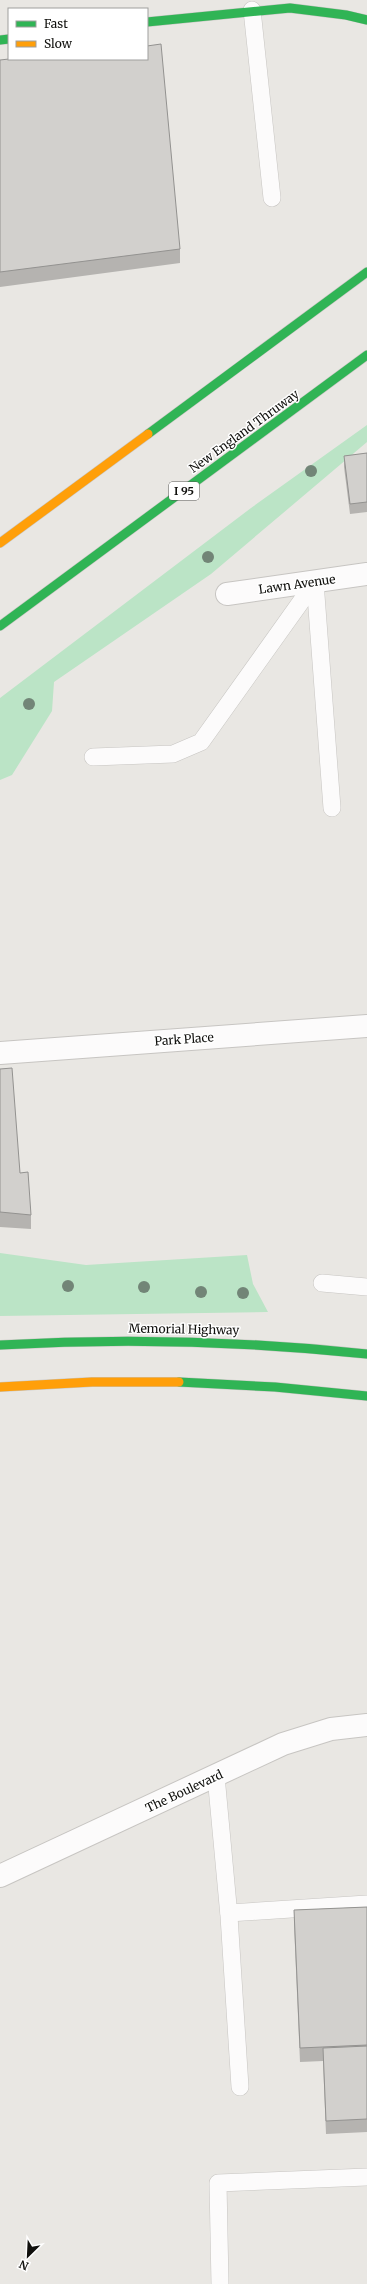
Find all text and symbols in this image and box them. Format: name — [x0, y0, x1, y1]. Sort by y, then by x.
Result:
legend — [8, 8, 148, 60]
text: Fast — [44, 16, 68, 31]
text: Slow — [44, 36, 73, 51]
street label: New England Thruway — [186, 386, 302, 476]
road number: I 95 — [169, 482, 199, 500]
street label: Lawn Avenue — [258, 571, 336, 597]
street label: Park Place — [154, 1029, 214, 1049]
street label: Memorial Highway — [129, 1321, 239, 1337]
street label: The Boulevard — [143, 1767, 225, 1815]
north arrow — [8, 2236, 48, 2276]
text: N — [17, 2257, 31, 2273]

